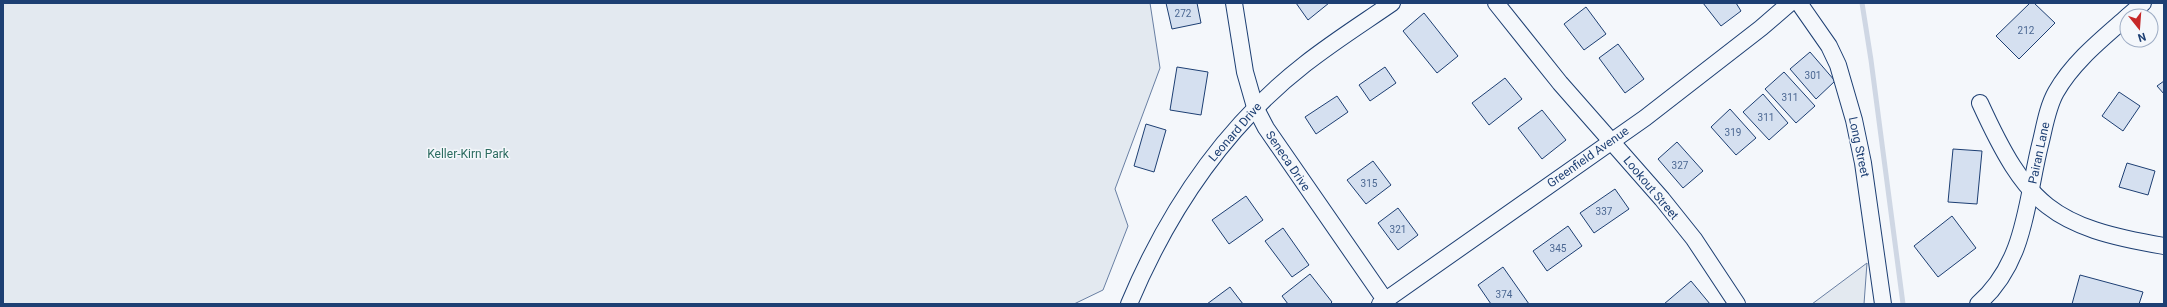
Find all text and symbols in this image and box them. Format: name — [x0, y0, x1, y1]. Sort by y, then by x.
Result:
house number: 272 — [1175, 8, 1192, 19]
north arrow — [2119, 8, 2159, 48]
house number: 212 — [2018, 25, 2035, 36]
text: N — [2136, 30, 2147, 45]
house number: 301 — [1805, 70, 1821, 81]
house number: 311 — [1782, 92, 1798, 103]
street label: Leonard Drive — [1206, 100, 1264, 164]
house number: 311 — [1758, 112, 1774, 123]
street label: Long Street — [1846, 116, 1872, 179]
street label: Pairan Lane — [2026, 121, 2052, 185]
street label: Greenfield Avenue — [1544, 124, 1632, 190]
house number: 319 — [1725, 127, 1741, 138]
street label: Seneca Drive — [1263, 128, 1313, 194]
park label: Keller-Kirn Park — [427, 147, 510, 161]
street label: Lookout Street — [1620, 154, 1682, 223]
house number: 327 — [1672, 160, 1689, 171]
house number: 315 — [1361, 178, 1378, 189]
house number: 337 — [1596, 206, 1613, 217]
house number: 321 — [1390, 224, 1406, 235]
house number: 345 — [1550, 243, 1567, 254]
house number: 374 — [1496, 289, 1513, 300]

